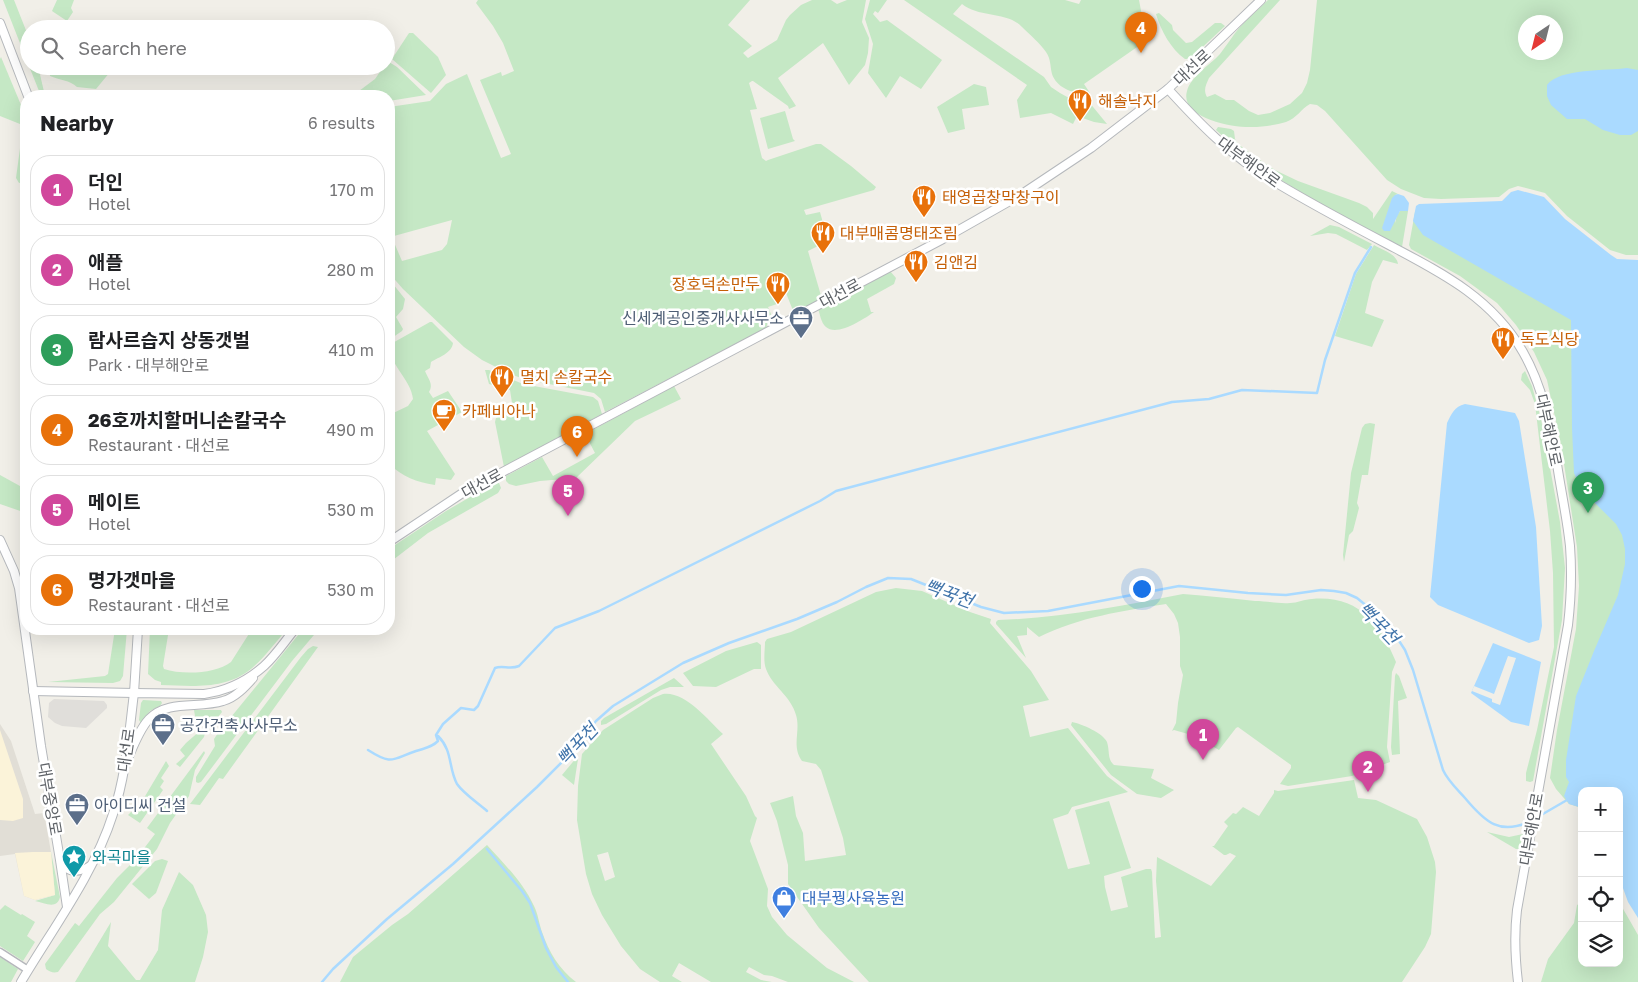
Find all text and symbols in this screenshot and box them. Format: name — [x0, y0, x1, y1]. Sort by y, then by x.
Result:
pin: 4 — [1125, 12, 1157, 53]
north arrow — [1518, 15, 1563, 60]
search box — [20, 20, 395, 75]
icon: search — [38, 34, 66, 62]
text: Search here — [78, 36, 187, 59]
street label: 대선로 — [1169, 44, 1215, 89]
restaurant icon: 해솔낙지 — [1067, 88, 1093, 122]
place label: 해솔낙지 — [1098, 91, 1157, 111]
text: Nearby — [40, 110, 114, 136]
text: 6 results — [308, 113, 375, 133]
street label: 대부해안로 — [1213, 132, 1285, 192]
text: 더인 — [88, 170, 123, 193]
text: 1 — [53, 180, 61, 200]
text: 170 m — [330, 180, 374, 200]
restaurant icon: 태영곱창막창구이 — [911, 184, 937, 218]
place label: 태영곱창막창구이 — [942, 187, 1060, 207]
text: Hotel — [88, 194, 131, 214]
restaurant icon: 대부매콤명태조림 — [810, 220, 836, 254]
place label: 대부매콤명태조림 — [840, 223, 958, 243]
restaurant icon: 김앤김 — [903, 249, 929, 283]
text: 애플 — [88, 250, 123, 273]
place label: 김앤김 — [934, 252, 978, 272]
text: 2 — [52, 260, 62, 280]
text: 280 m — [327, 260, 374, 280]
restaurant icon: 장호덕손만두 — [765, 271, 791, 305]
text: Hotel — [88, 274, 131, 294]
place label: 장호덕손만두 — [672, 274, 760, 294]
street label: 대선로 — [816, 274, 864, 312]
office icon: 신세계공인중개사사무소 — [788, 305, 814, 339]
place label: 신세계공인중개사사무소 — [622, 308, 784, 328]
restaurant icon: 독도식당 — [1490, 326, 1516, 360]
text: 람사르습지 상동갯벌 — [88, 328, 250, 351]
place label: 독도식당 — [1520, 329, 1579, 349]
text: 3 — [52, 340, 62, 360]
text: 410 m — [328, 340, 374, 360]
text: Park · 대부해안로 — [88, 355, 209, 375]
restaurant icon: 멸치 손칼국수 — [489, 364, 515, 398]
place label: 멸치 손칼국수 — [520, 367, 612, 387]
street label: 대부해안로 — [1532, 392, 1566, 468]
cafe icon: 카페비아나 — [431, 398, 457, 432]
place label: 카페비아나 — [462, 401, 536, 421]
text: 26호까치할머니손칼국수 — [88, 408, 286, 431]
pin: 6 — [561, 416, 593, 457]
text: 4 — [52, 420, 62, 440]
text: 490 m — [326, 420, 374, 440]
text: Restaurant · 대선로 — [88, 435, 230, 455]
street label: 대선로 — [458, 463, 506, 502]
pin: 3 — [1572, 472, 1604, 513]
pin: 5 — [552, 475, 584, 516]
text: 메이트 — [88, 490, 140, 513]
text: 5 — [52, 500, 62, 520]
text: 530 m — [327, 500, 374, 520]
text: Hotel — [88, 514, 131, 534]
text: 명가갯마을 — [88, 568, 175, 591]
water label: 뻑꾹천 — [922, 574, 978, 613]
your location — [1129, 576, 1155, 602]
text: 6 — [52, 580, 62, 600]
text: 530 m — [327, 580, 374, 600]
text: Restaurant · 대선로 — [88, 595, 230, 615]
water label: 뻑꾹천 — [1354, 597, 1406, 650]
office icon: 공간건축사사무소 — [150, 712, 176, 746]
place label: 공간건축사사무소 — [180, 715, 298, 735]
water label: 뻑꾹천 — [552, 717, 604, 770]
pin: 1 — [1187, 719, 1219, 760]
street label: 대선로 — [113, 726, 139, 773]
pin: 2 — [1352, 751, 1384, 792]
street label: 대부중앙로 — [34, 761, 66, 837]
map controls — [1578, 787, 1623, 967]
button: + — [1578, 787, 1623, 832]
street label: 대부해안로 — [1515, 791, 1547, 867]
office icon: 아이디씨 건설 — [64, 792, 90, 826]
place label: 아이디씨 건설 — [94, 795, 186, 815]
button: − — [1578, 832, 1623, 877]
place icon: 와곡마을 — [61, 844, 87, 878]
place label: 와곡마을 — [92, 847, 151, 867]
button: locate — [1578, 877, 1623, 922]
shop icon: 대부꿩사육농원 — [771, 885, 797, 919]
place label: 대부꿩사육농원 — [802, 888, 905, 908]
button: layers — [1578, 922, 1623, 967]

